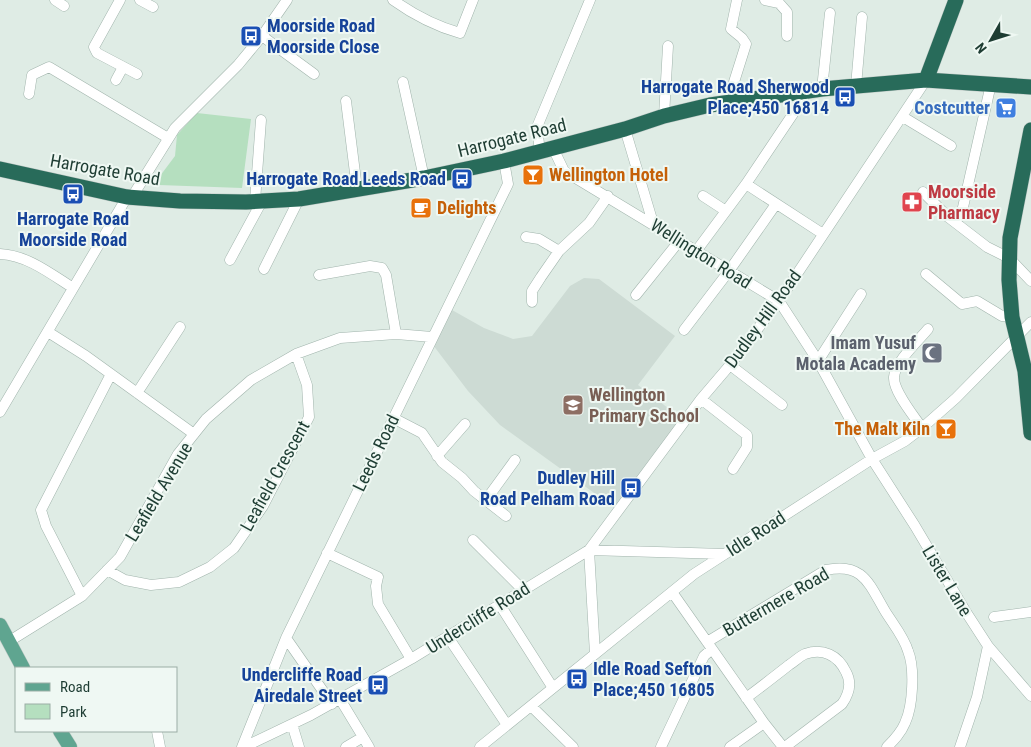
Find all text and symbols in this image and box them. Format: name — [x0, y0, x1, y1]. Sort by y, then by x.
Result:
place label: Moorside Road Moorside Close — [267, 15, 380, 57]
north arrow — [966, 15, 1016, 65]
bus stop icon: Moorside Road Moorside Close — [239, 24, 263, 48]
text: N — [972, 40, 990, 57]
place label: Harrogate Road Sherwood Place;450 16814 — [641, 76, 829, 118]
bus stop icon: Harrogate Road Sherwood Place;450 16814 — [833, 85, 857, 109]
supermarket icon: Costcutter — [994, 96, 1018, 120]
place label: Costcutter — [914, 97, 990, 118]
street label: Harrogate Road — [455, 114, 568, 161]
street label: Harrogate Road — [49, 150, 162, 189]
bar icon: Wellington Hotel — [521, 163, 545, 187]
place label: Wellington Hotel — [549, 164, 668, 185]
bus stop icon: Harrogate Road Leeds Road — [450, 167, 474, 191]
place label: Harrogate Road Leeds Road — [246, 168, 446, 189]
place label: Moorside Pharmacy — [928, 181, 1000, 223]
bus stop icon: Harrogate Road Moorside Road — [61, 182, 85, 206]
pharmacy icon: Moorside Pharmacy — [900, 190, 924, 214]
cafe icon: Delights — [409, 196, 433, 220]
place label: Delights — [437, 197, 496, 218]
place label: Harrogate Road Moorside Road — [17, 208, 129, 250]
street label: Wellington Road — [647, 214, 756, 293]
street label: Dudley Hill Road — [720, 266, 805, 372]
place label: Imam Yusuf Motala Academy — [796, 332, 916, 374]
mosque icon: Imam Yusuf Motala Academy — [920, 341, 944, 365]
place label: Wellington Primary School — [589, 384, 699, 426]
school or university icon: Wellington Primary School — [561, 393, 585, 417]
street label: Leeds Road — [348, 411, 403, 495]
street label: Leafield Crescent — [236, 417, 314, 535]
bar icon: The Malt Kiln — [934, 417, 958, 441]
place label: The Malt Kiln — [834, 418, 930, 439]
street label: Leafield Avenue — [121, 438, 196, 545]
place label: Dudley Hill Road Pelham Road — [480, 467, 615, 509]
bus stop icon: Dudley Hill Road Pelham Road — [619, 476, 643, 500]
street label: Idle Road — [722, 507, 789, 560]
street label: Lister Lane — [918, 542, 977, 620]
street label: Buttermere Road — [719, 563, 833, 640]
street label: Undercliffe Road — [422, 577, 533, 658]
place label: Idle Road Sefton Place;450 16805 — [593, 658, 715, 700]
place label: Undercliffe Road Airedale Street — [242, 664, 362, 706]
legend — [15, 667, 178, 732]
bus stop icon: Idle Road Sefton Place;450 16805 — [565, 667, 589, 691]
bus stop icon: Undercliffe Road Airedale Street — [366, 673, 390, 697]
text: Road — [60, 678, 90, 696]
text: Park — [60, 703, 87, 721]

